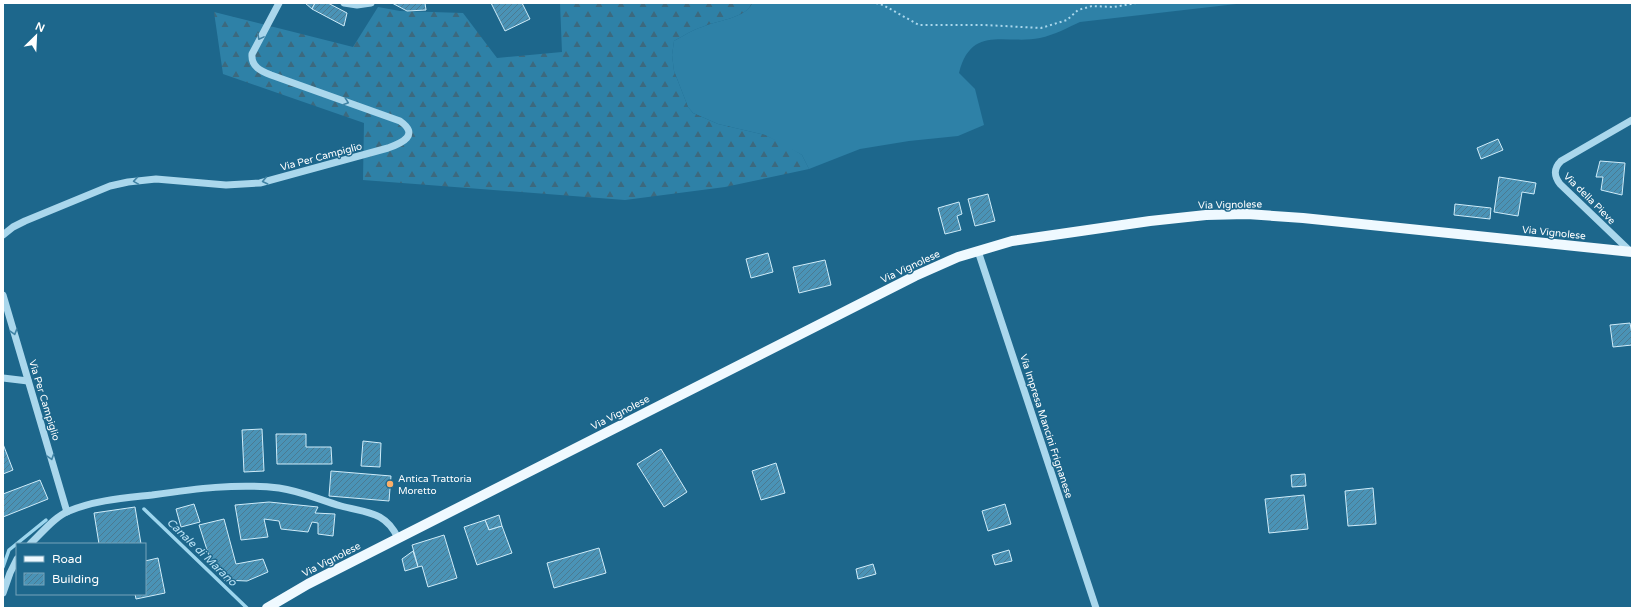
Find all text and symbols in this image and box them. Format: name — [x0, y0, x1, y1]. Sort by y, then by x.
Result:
north arrow — [16, 16, 56, 56]
text: N — [33, 20, 47, 35]
one-way arrow — [258, 33, 265, 41]
one-way arrow — [343, 97, 350, 105]
street label: Via Per Campiglio — [279, 140, 363, 174]
street label: Via della Pieve — [1561, 170, 1618, 227]
one-way arrow — [133, 176, 139, 185]
one-way arrow — [262, 177, 268, 185]
street label: Via Vignolese — [1198, 198, 1262, 212]
street label: Via Vignolese — [1521, 224, 1587, 242]
street label: Via Vignolese — [879, 248, 942, 286]
one-way arrow — [9, 328, 18, 335]
street label: Via Impresa Mancini Frignanese — [1017, 353, 1075, 500]
street label: Via Per Campiglio — [26, 358, 62, 442]
street label: Via Vignolese — [589, 393, 652, 433]
one-way arrow — [46, 453, 55, 460]
place label: Antica Trattoria Moretto — [398, 473, 472, 497]
marker: Antica Trattoria Moretto — [385, 479, 395, 489]
water label: Canale di Marano — [164, 516, 240, 590]
street label: Via Vignolese — [300, 540, 363, 580]
legend — [16, 543, 146, 595]
text: Road — [52, 552, 82, 566]
text: Building — [52, 572, 99, 586]

